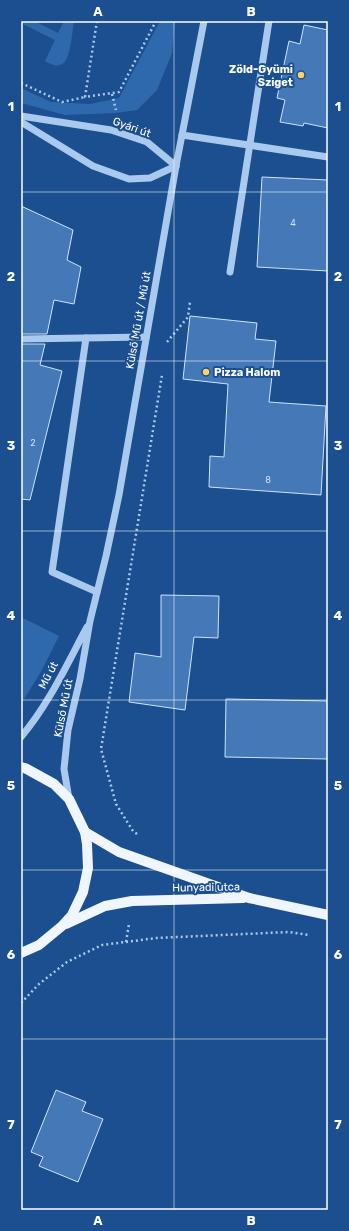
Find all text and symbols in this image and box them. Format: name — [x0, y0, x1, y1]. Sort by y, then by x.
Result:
text: A — [93, 4, 103, 19]
text: B — [246, 4, 256, 19]
place label: Zöld-Gyümi Sziget — [229, 63, 293, 89]
marker: Zöld-Gyümi Sziget — [296, 70, 306, 80]
text: 1 — [8, 99, 14, 114]
text: 1 — [335, 99, 341, 114]
street label: Gyári út — [111, 115, 153, 141]
house number: 4 — [290, 218, 296, 228]
text: 2 — [7, 269, 15, 284]
text: 2 — [334, 269, 342, 284]
street label: Külső Mű út / Mű út — [124, 270, 154, 370]
place label: Pizza Halom — [214, 366, 280, 379]
marker: Pizza Halom — [201, 367, 211, 377]
text: 3 — [7, 438, 16, 453]
house number: 2 — [30, 438, 36, 448]
text: 3 — [334, 438, 343, 453]
house number: 8 — [265, 475, 271, 485]
text: 4 — [7, 608, 16, 623]
text: 4 — [334, 608, 343, 623]
street label: Mű út — [36, 659, 61, 691]
street label: Külső Mű út — [51, 677, 76, 738]
text: 5 — [7, 778, 15, 793]
text: 5 — [334, 778, 342, 793]
street label: Hunyadi utca — [172, 880, 240, 895]
text: 6 — [7, 947, 16, 962]
text: 6 — [334, 947, 343, 962]
text: 7 — [7, 1117, 15, 1132]
text: 7 — [334, 1117, 342, 1132]
text: A — [93, 1213, 103, 1228]
text: B — [246, 1213, 256, 1228]

